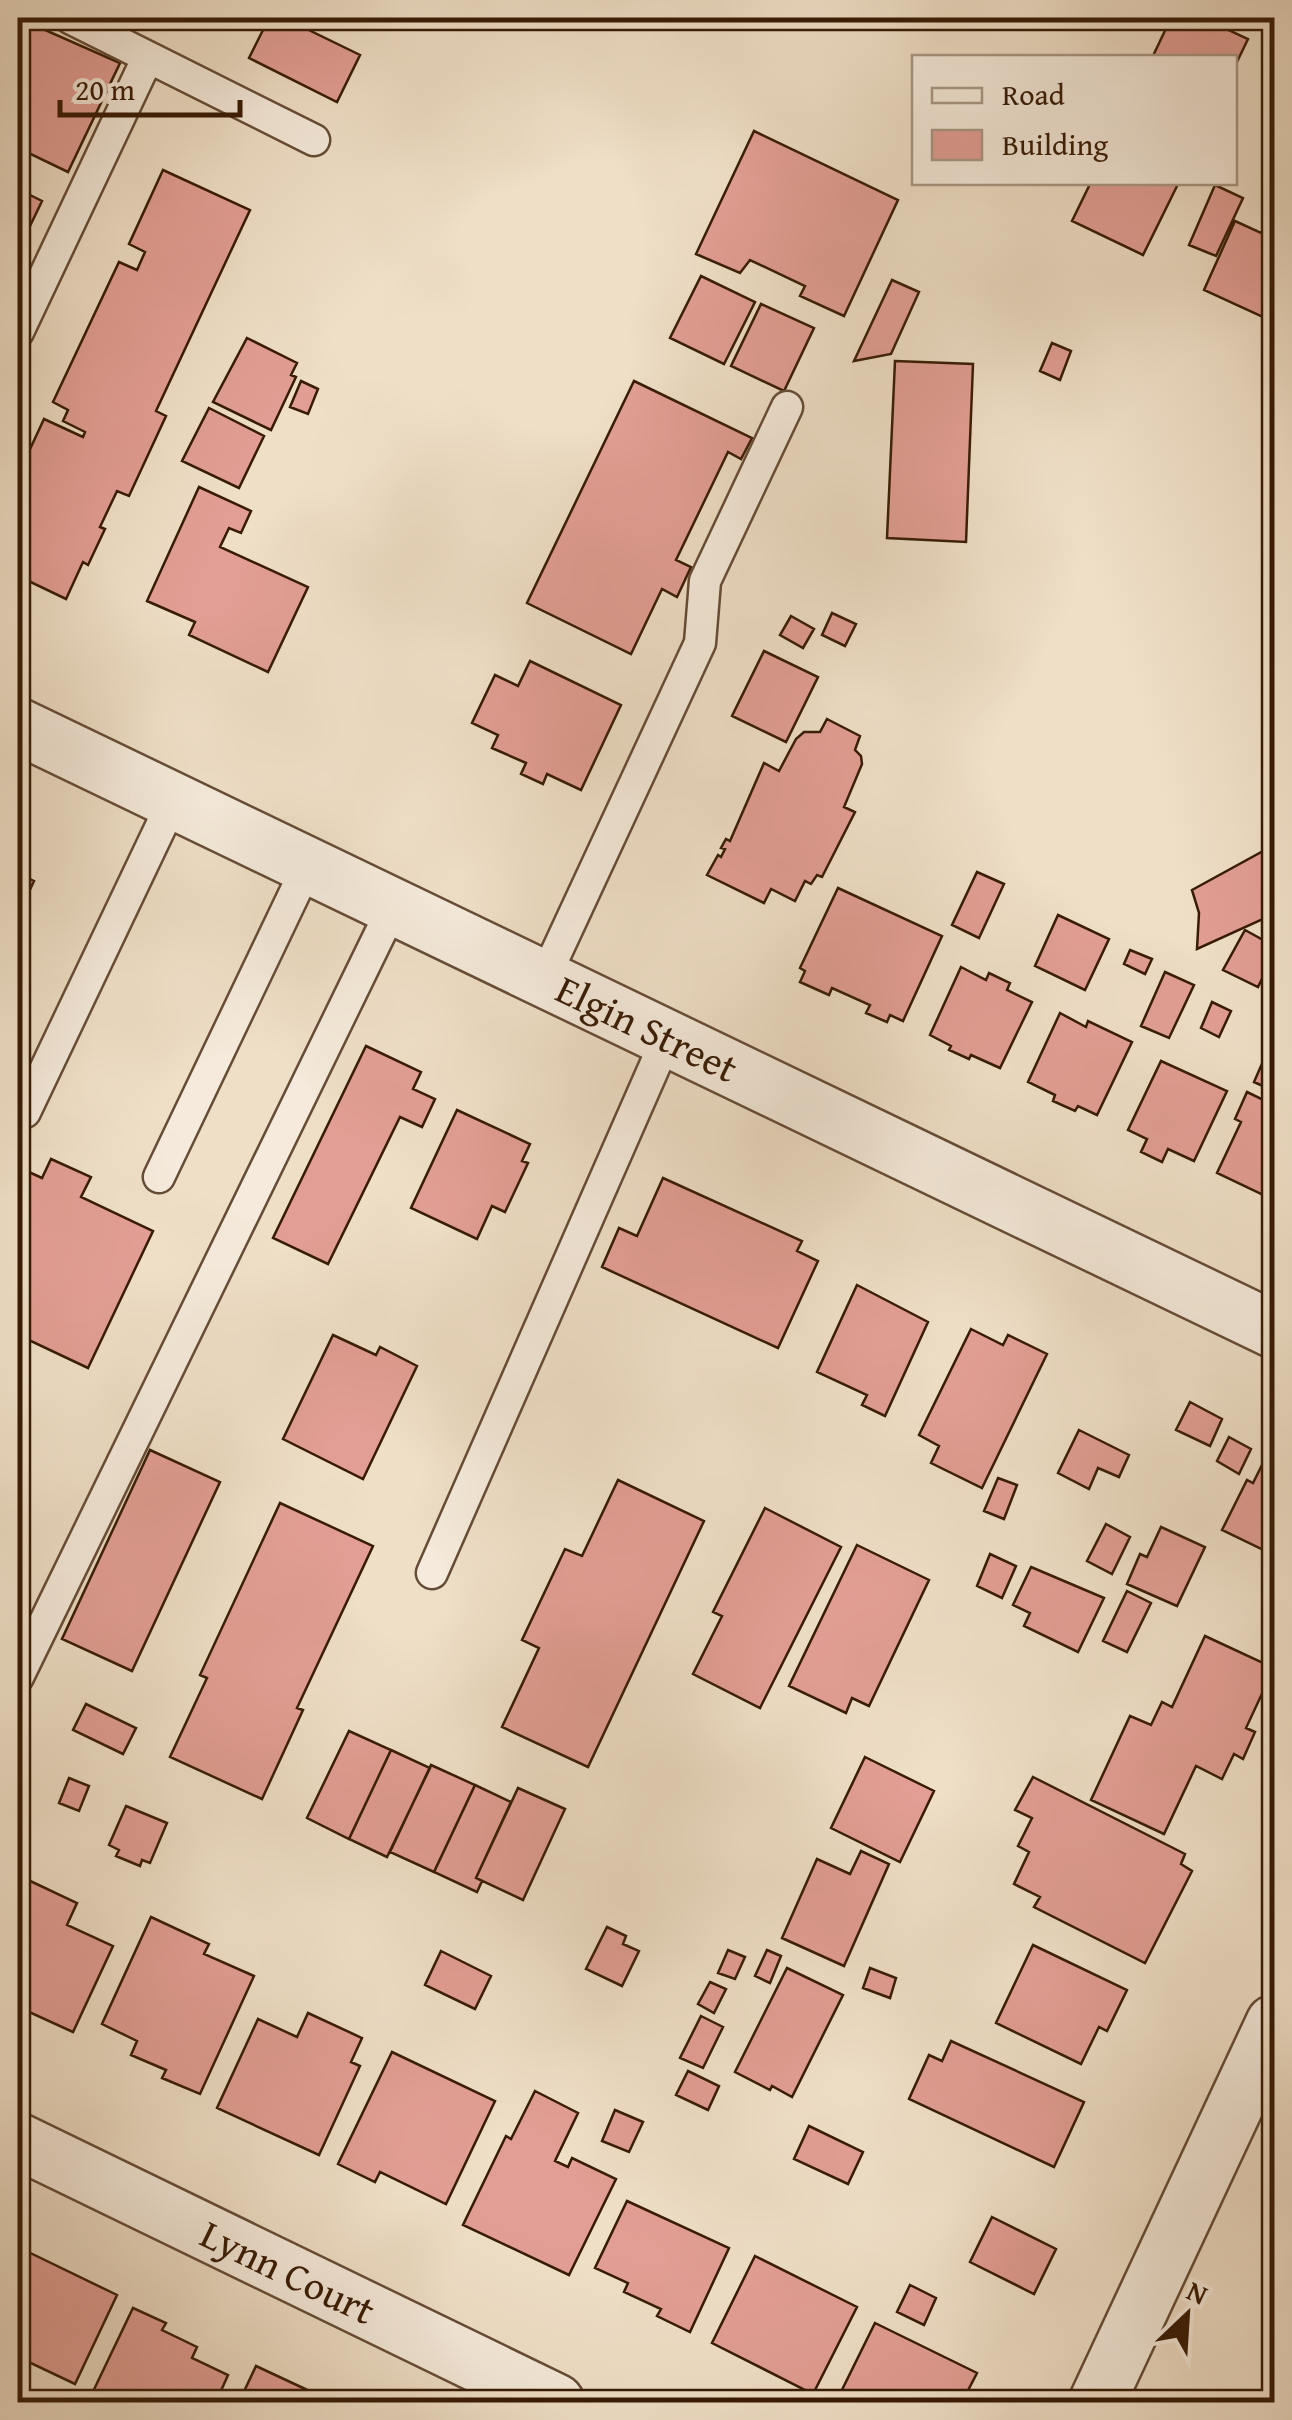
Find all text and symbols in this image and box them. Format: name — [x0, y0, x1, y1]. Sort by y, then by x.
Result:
scale bar — [60, 55, 240, 117]
legend — [912, 55, 1237, 185]
text: 20 m — [75, 67, 135, 111]
text: Road — [1002, 72, 1065, 116]
text: Building — [1002, 122, 1108, 166]
street label: Elgin Street — [547, 959, 748, 1097]
street label: Lynn Court — [191, 2204, 385, 2339]
north arrow — [1137, 2265, 1237, 2365]
text: N — [1181, 2269, 1215, 2315]

